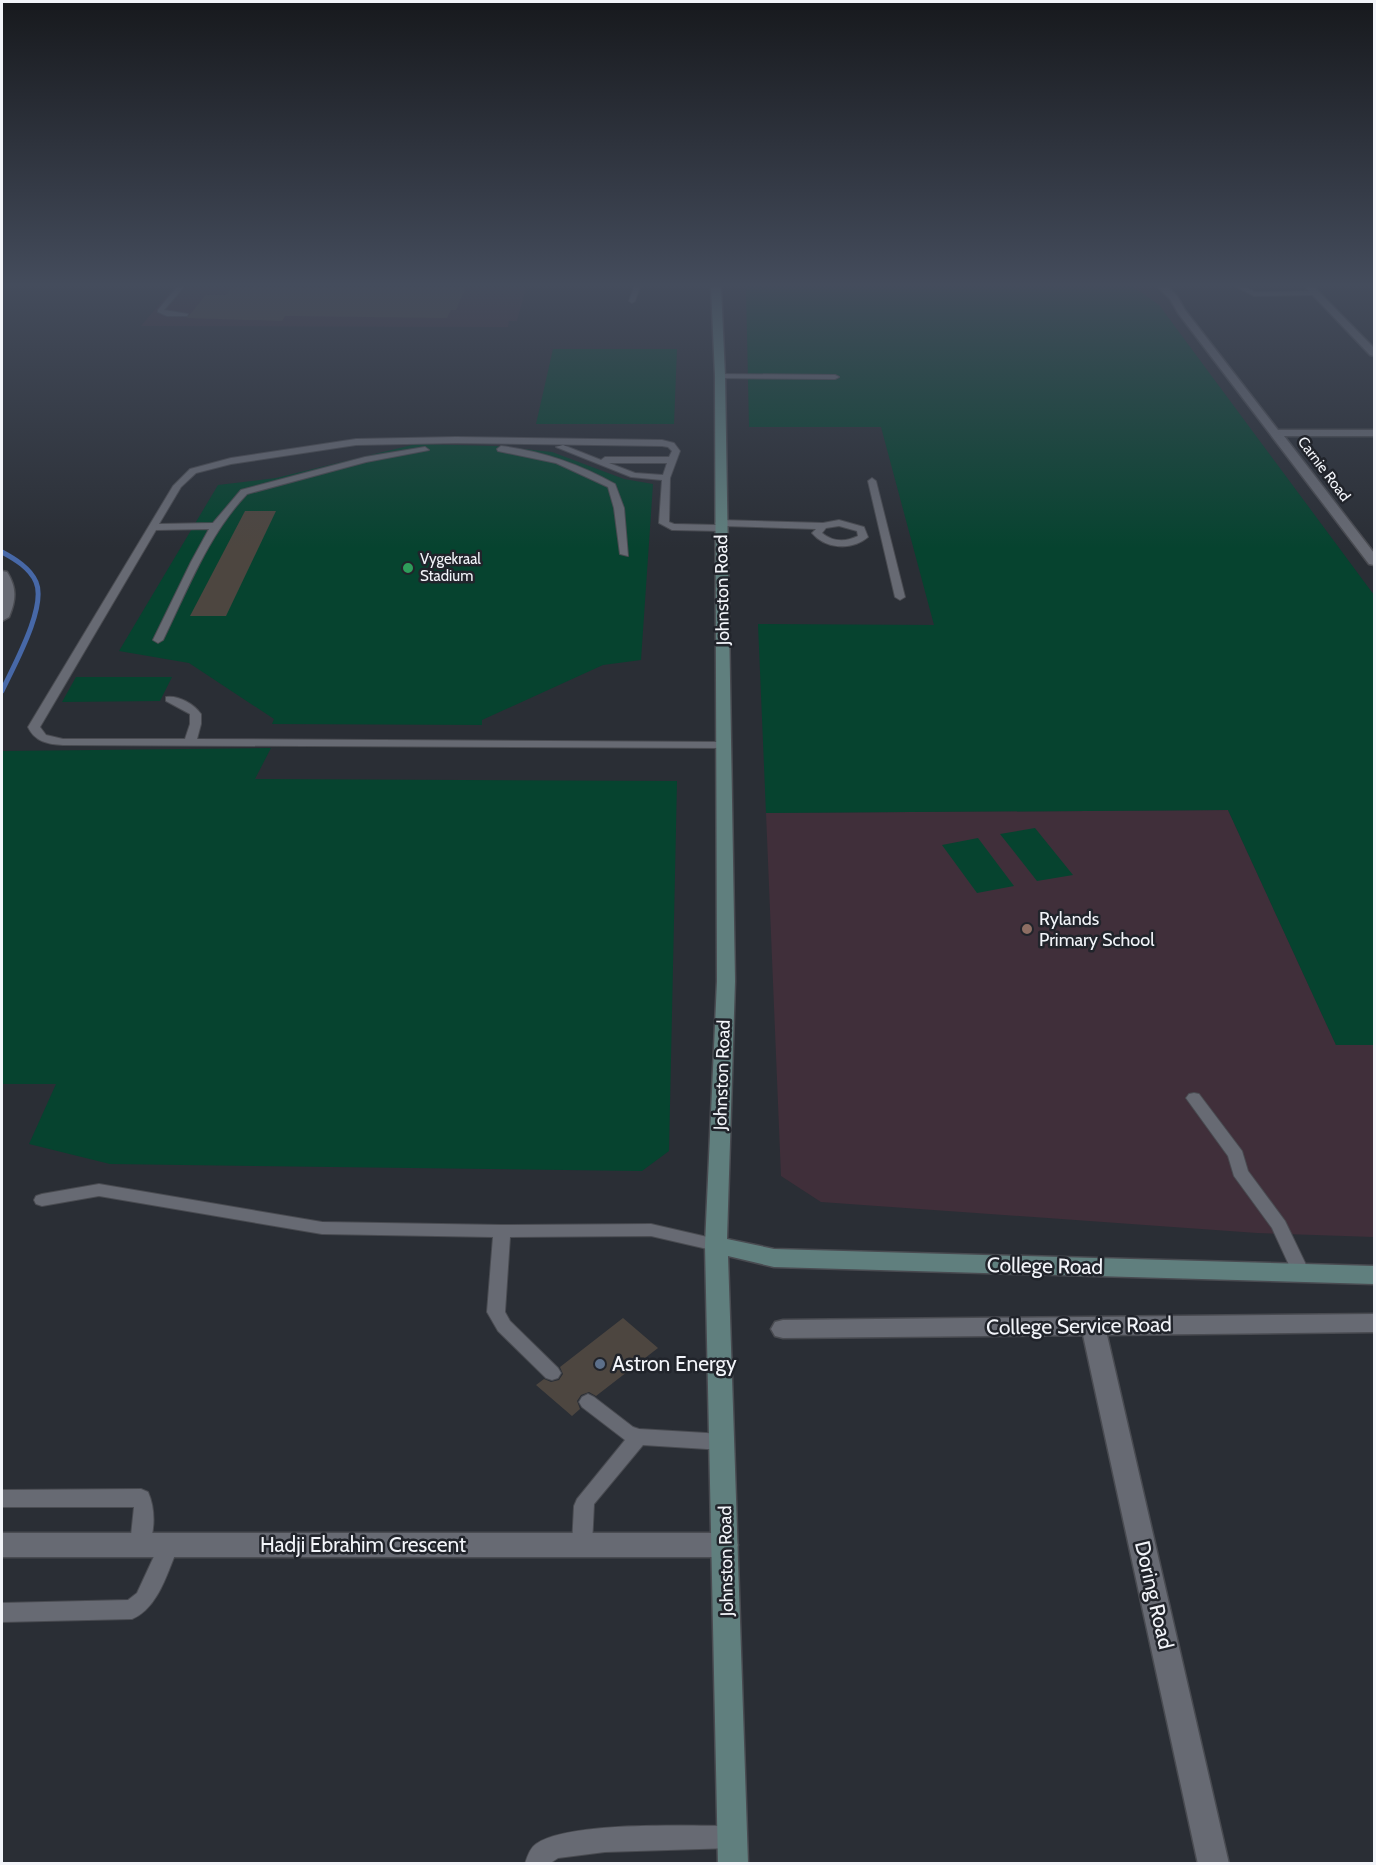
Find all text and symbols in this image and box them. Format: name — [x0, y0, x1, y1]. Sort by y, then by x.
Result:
street label: Carnie Road — [1294, 433, 1354, 505]
street label: Johnston Road — [710, 535, 734, 646]
place label: Vygekraal Stadium — [420, 550, 481, 585]
marker: Vygekraal Stadium — [401, 561, 415, 575]
place label: Rylands Primary School — [1039, 908, 1155, 951]
marker: Rylands Primary School — [1020, 922, 1034, 936]
street label: Johnston Road — [709, 1019, 735, 1132]
street label: College Road — [987, 1252, 1103, 1279]
street label: College Service Road — [986, 1311, 1172, 1340]
place label: Astron Energy — [612, 1351, 737, 1376]
marker: Astron Energy — [593, 1357, 607, 1371]
street label: Johnston Road — [714, 1506, 738, 1617]
street label: Hadji Ebrahim Crescent — [260, 1532, 466, 1558]
street label: Doring Road — [1130, 1538, 1179, 1651]

